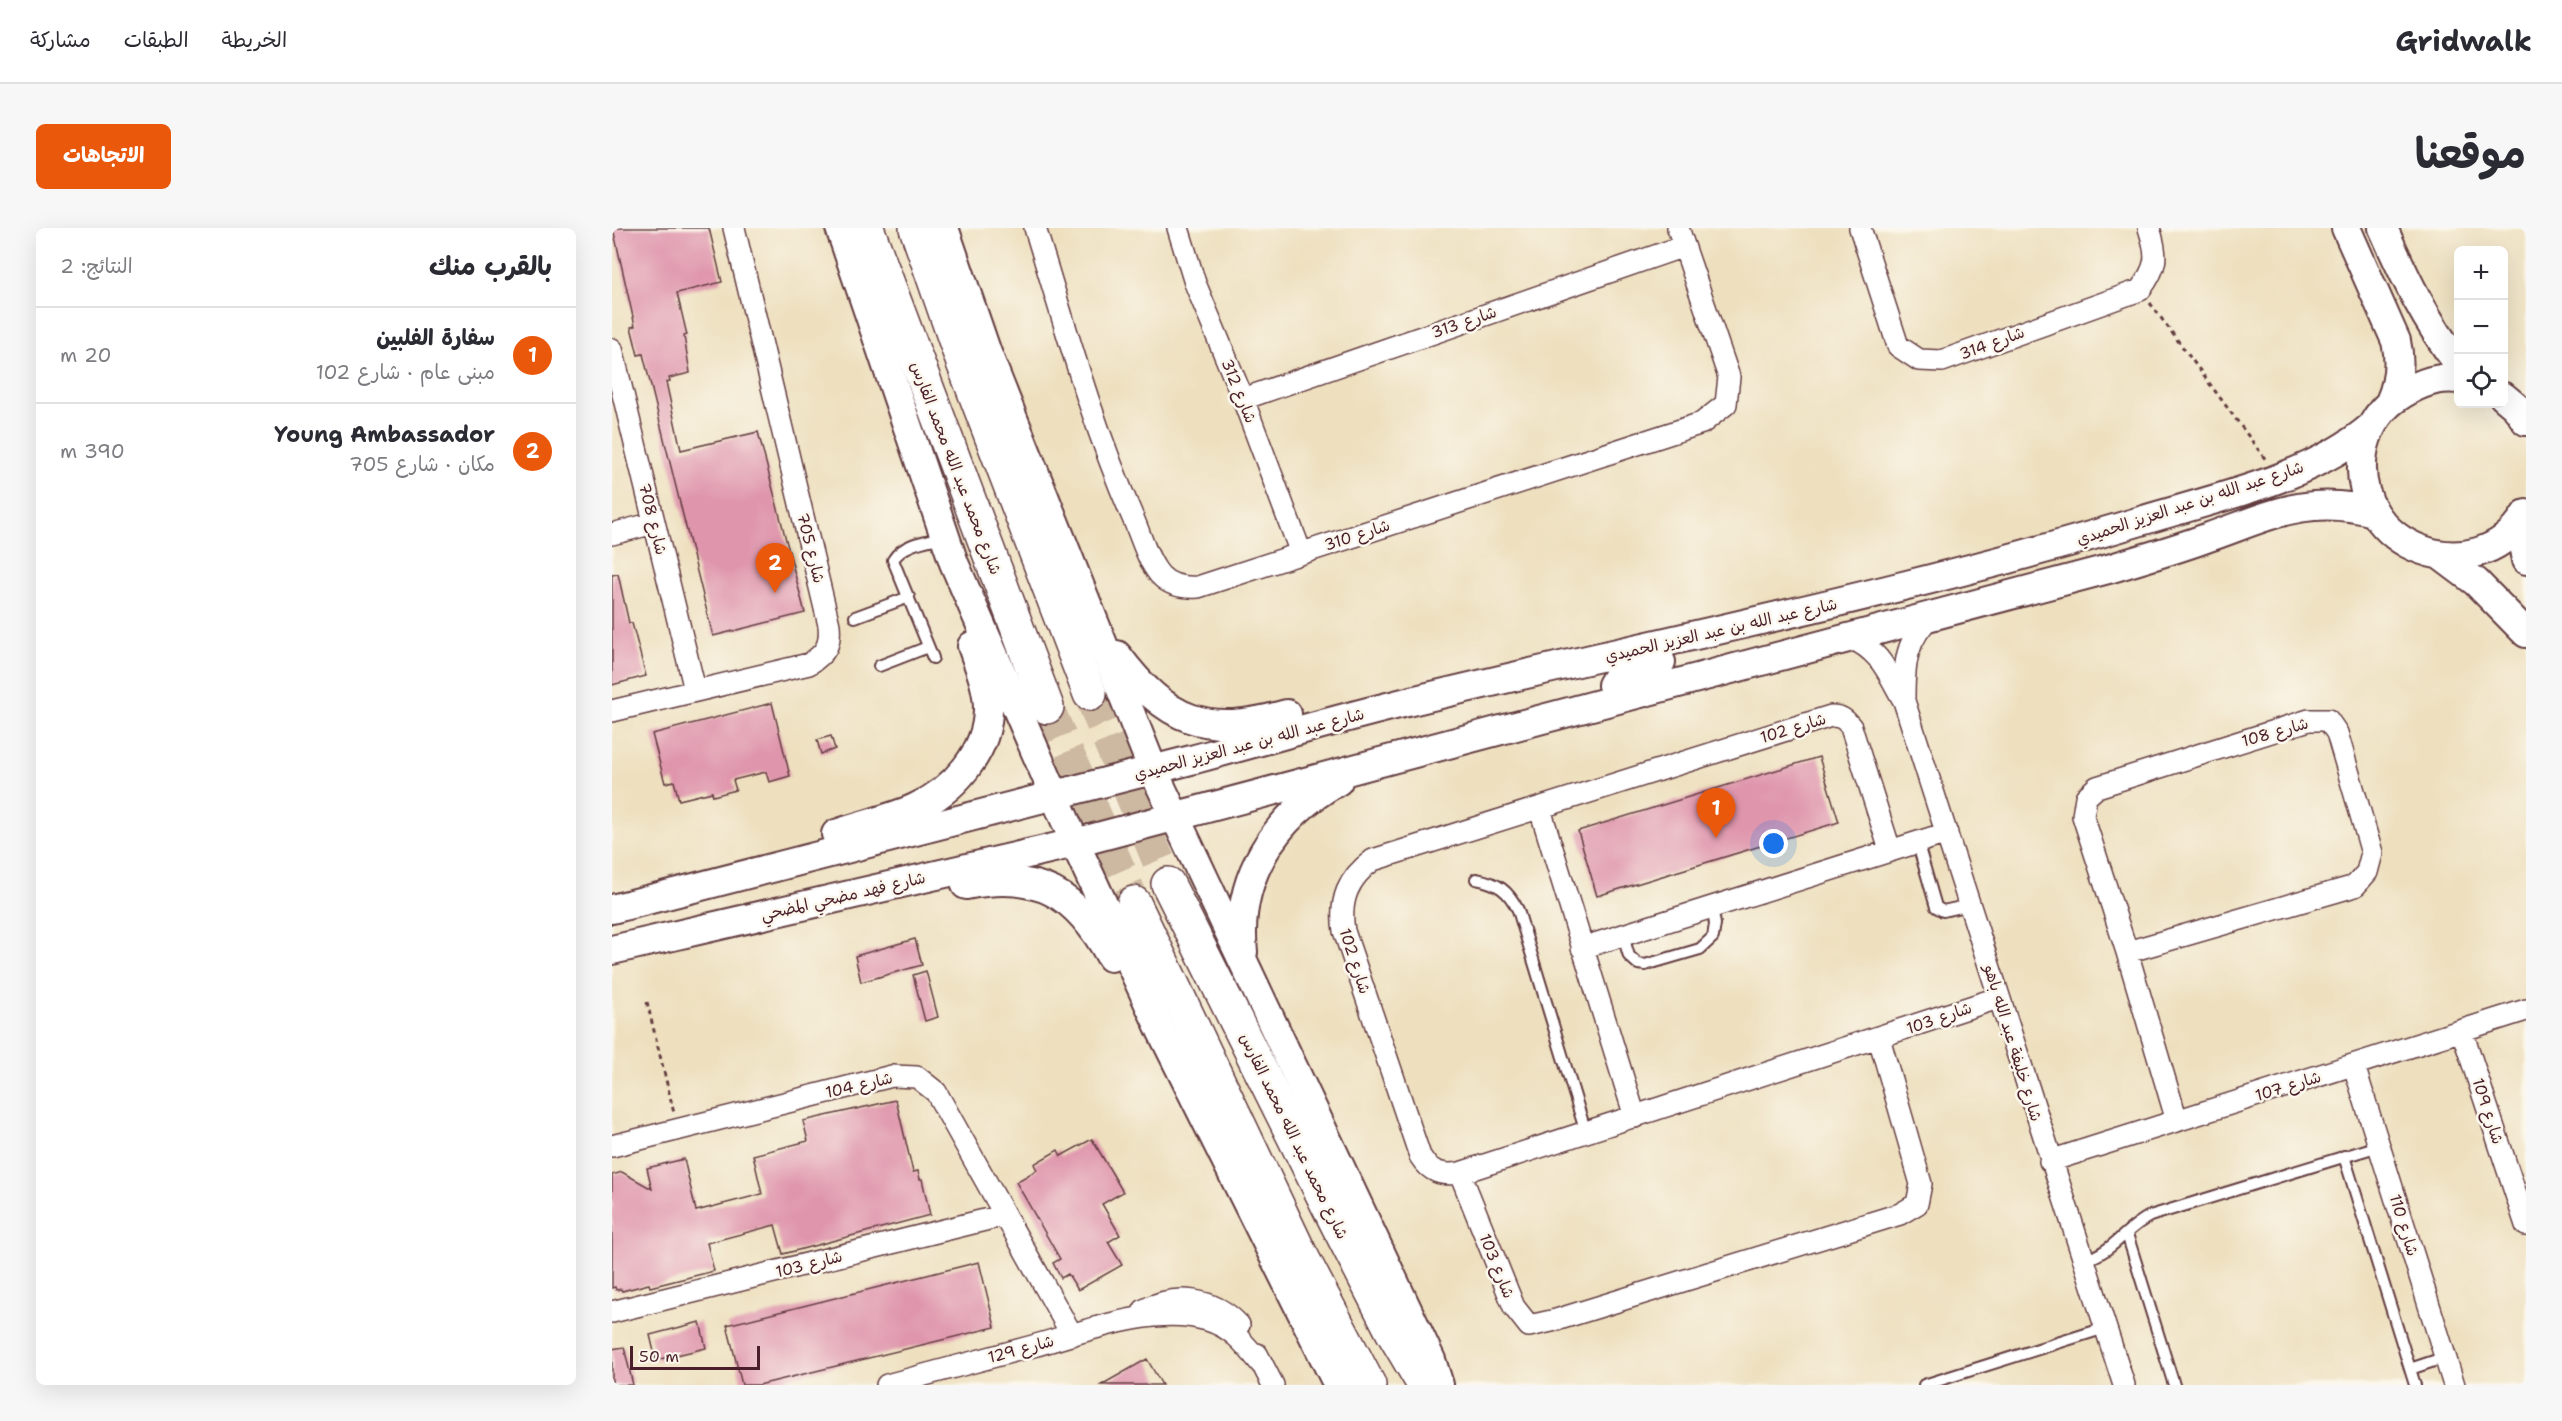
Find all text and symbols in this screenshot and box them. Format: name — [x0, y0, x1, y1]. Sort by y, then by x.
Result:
text: Gridwalk — [2395, 22, 2532, 60]
text: مشاركة — [30, 26, 91, 54]
text: الطبقات — [124, 26, 189, 54]
text: الخريطة — [222, 26, 287, 54]
button: الاتجاهات — [36, 124, 171, 189]
text: موقعنا — [2415, 125, 2526, 181]
map controls — [2454, 246, 2508, 408]
button: + — [2454, 246, 2508, 300]
text: بالقرب منك — [429, 248, 552, 283]
text: النتائج: 2 — [60, 253, 133, 279]
button: − — [2454, 300, 2508, 354]
street label: شارع 313 — [1429, 301, 1500, 344]
street label: شارع 314 — [1957, 322, 2028, 365]
text: سفارة الفلبين — [376, 323, 495, 352]
text: 20 m — [60, 342, 111, 368]
text: 1 — [528, 342, 537, 368]
button: locate — [2454, 354, 2508, 408]
street label: شارع 312 — [1216, 356, 1261, 427]
street label: شارع محمد عبد الله محمد الفارس — [905, 358, 1006, 578]
text: مبنى عام · شارع 102 — [316, 359, 495, 385]
text: Young Ambassador — [274, 420, 495, 449]
text: 390 m — [60, 438, 125, 464]
text: 2 — [526, 438, 540, 464]
text: مكان · شارع 705 — [349, 451, 495, 477]
street label: شارع عبد الله بن عبد العزيز الحميدي — [2074, 456, 2307, 551]
street label: شارع 708 — [633, 481, 672, 557]
street label: شارع 705 — [791, 511, 830, 586]
street label: شارع 310 — [1321, 515, 1393, 556]
pin: 2 — [756, 544, 794, 593]
street label: شارع عبد الله بن عبد العزيز الحميدي — [1603, 593, 1839, 668]
street label: شارع عبد الله بن عبد العزيز الحميدي — [1132, 703, 1367, 786]
street label: شارع 102 — [1758, 708, 1829, 749]
street label: شارع 108 — [2239, 712, 2311, 753]
pin: 1 — [1696, 788, 1736, 838]
your location — [1759, 829, 1788, 858]
street label: شارع فهد مضحي المضحي — [759, 867, 928, 929]
street label: شارع 102 — [1334, 926, 1375, 997]
street label: شارع خليفة عبد الله باهو — [1978, 960, 2047, 1124]
street label: شارع 103 — [1903, 997, 1975, 1040]
street label: شارع محمد عبد الله محمد الفارس — [1234, 1030, 1353, 1243]
street label: شارع 107 — [2252, 1066, 2324, 1107]
street label: شارع 104 — [823, 1067, 895, 1104]
street label: شارع 109 — [2467, 1075, 2509, 1147]
street label: شارع 110 — [2384, 1191, 2423, 1259]
street label: شارع 103 — [1474, 1231, 1519, 1302]
street label: شارع 103 — [773, 1246, 845, 1283]
street label: شارع 129 — [986, 1330, 1057, 1369]
scale bar — [630, 1343, 760, 1370]
text: 50 m — [639, 1346, 679, 1367]

